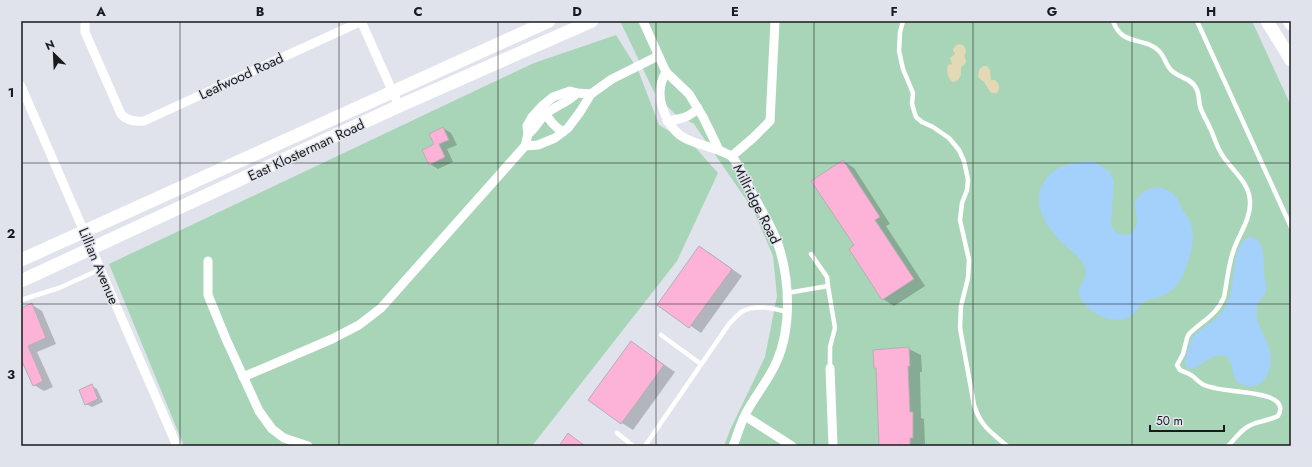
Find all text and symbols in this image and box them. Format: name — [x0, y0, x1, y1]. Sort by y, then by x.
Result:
text: A — [95, 2, 106, 21]
text: B — [256, 2, 265, 21]
text: C — [413, 2, 423, 21]
text: D — [572, 2, 582, 21]
text: E — [731, 2, 739, 21]
text: F — [890, 2, 898, 21]
text: G — [1047, 2, 1058, 21]
text: H — [1206, 2, 1216, 21]
north arrow — [34, 34, 74, 74]
text: N — [43, 36, 57, 54]
street label: Leafwood Road — [195, 48, 287, 104]
text: 1 — [8, 83, 14, 102]
street label: East Klosterman Road — [244, 114, 368, 186]
street label: Millridge Road — [728, 161, 786, 247]
text: 2 — [7, 224, 15, 243]
street label: Lillian Avenue — [74, 224, 124, 308]
text: 3 — [7, 365, 15, 384]
scale bar — [1150, 407, 1224, 433]
text: 50 m — [1156, 412, 1183, 430]

